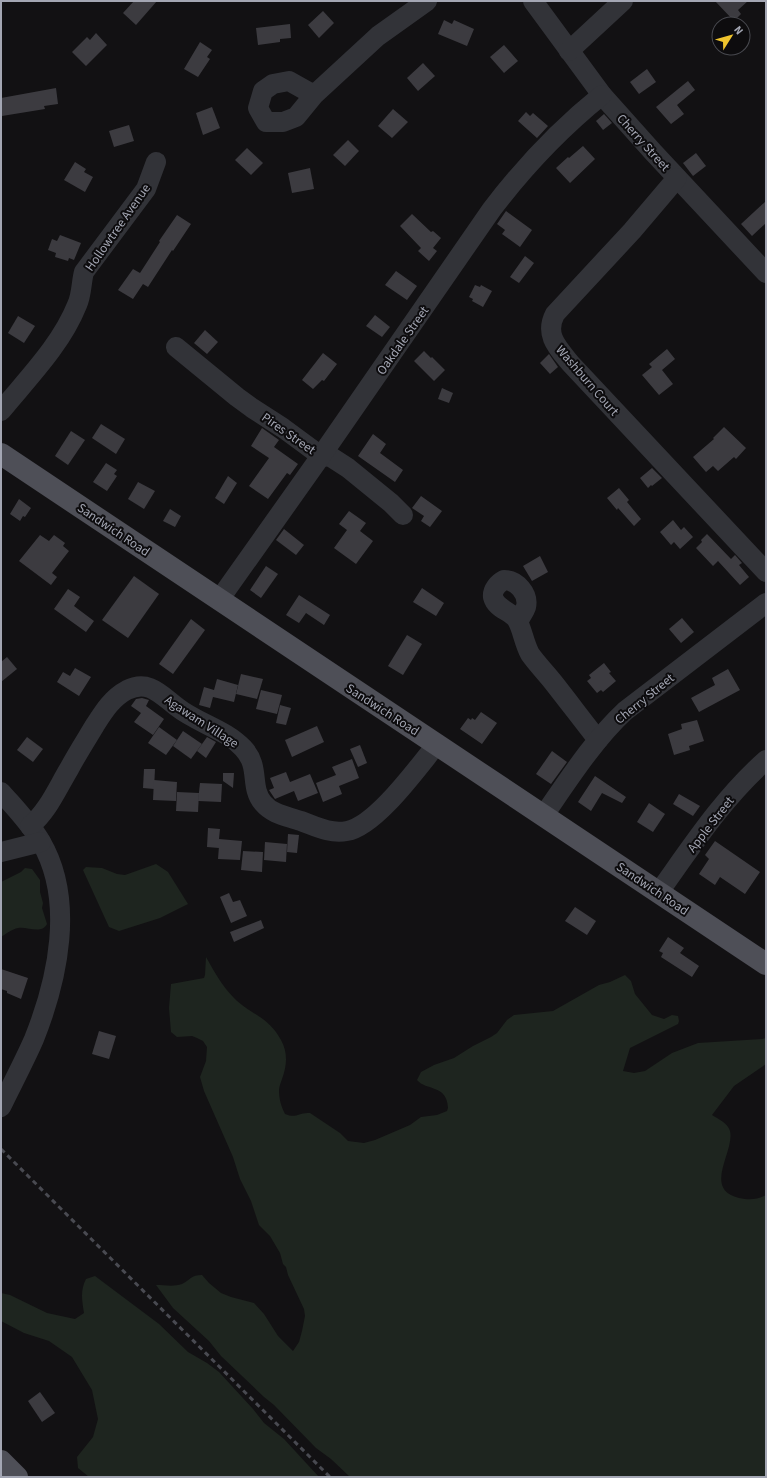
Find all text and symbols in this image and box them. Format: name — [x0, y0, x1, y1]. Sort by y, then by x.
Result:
north arrow — [711, 16, 751, 56]
text: N — [730, 23, 747, 38]
street label: Cherry Street — [613, 110, 674, 176]
street label: Hollowtree Avenue — [81, 180, 155, 275]
street label: Oakdale Street — [372, 302, 434, 379]
street label: Washburn Court — [552, 342, 623, 420]
street label: Pires Street — [258, 409, 319, 459]
street label: Sandwich Road — [74, 499, 153, 561]
street label: Cherry Street — [611, 669, 679, 728]
street label: Sandwich Road — [342, 679, 423, 740]
street label: Agawam Village — [161, 691, 242, 753]
street label: Apple Street — [683, 792, 739, 856]
street label: Sandwich Road — [613, 858, 692, 920]

